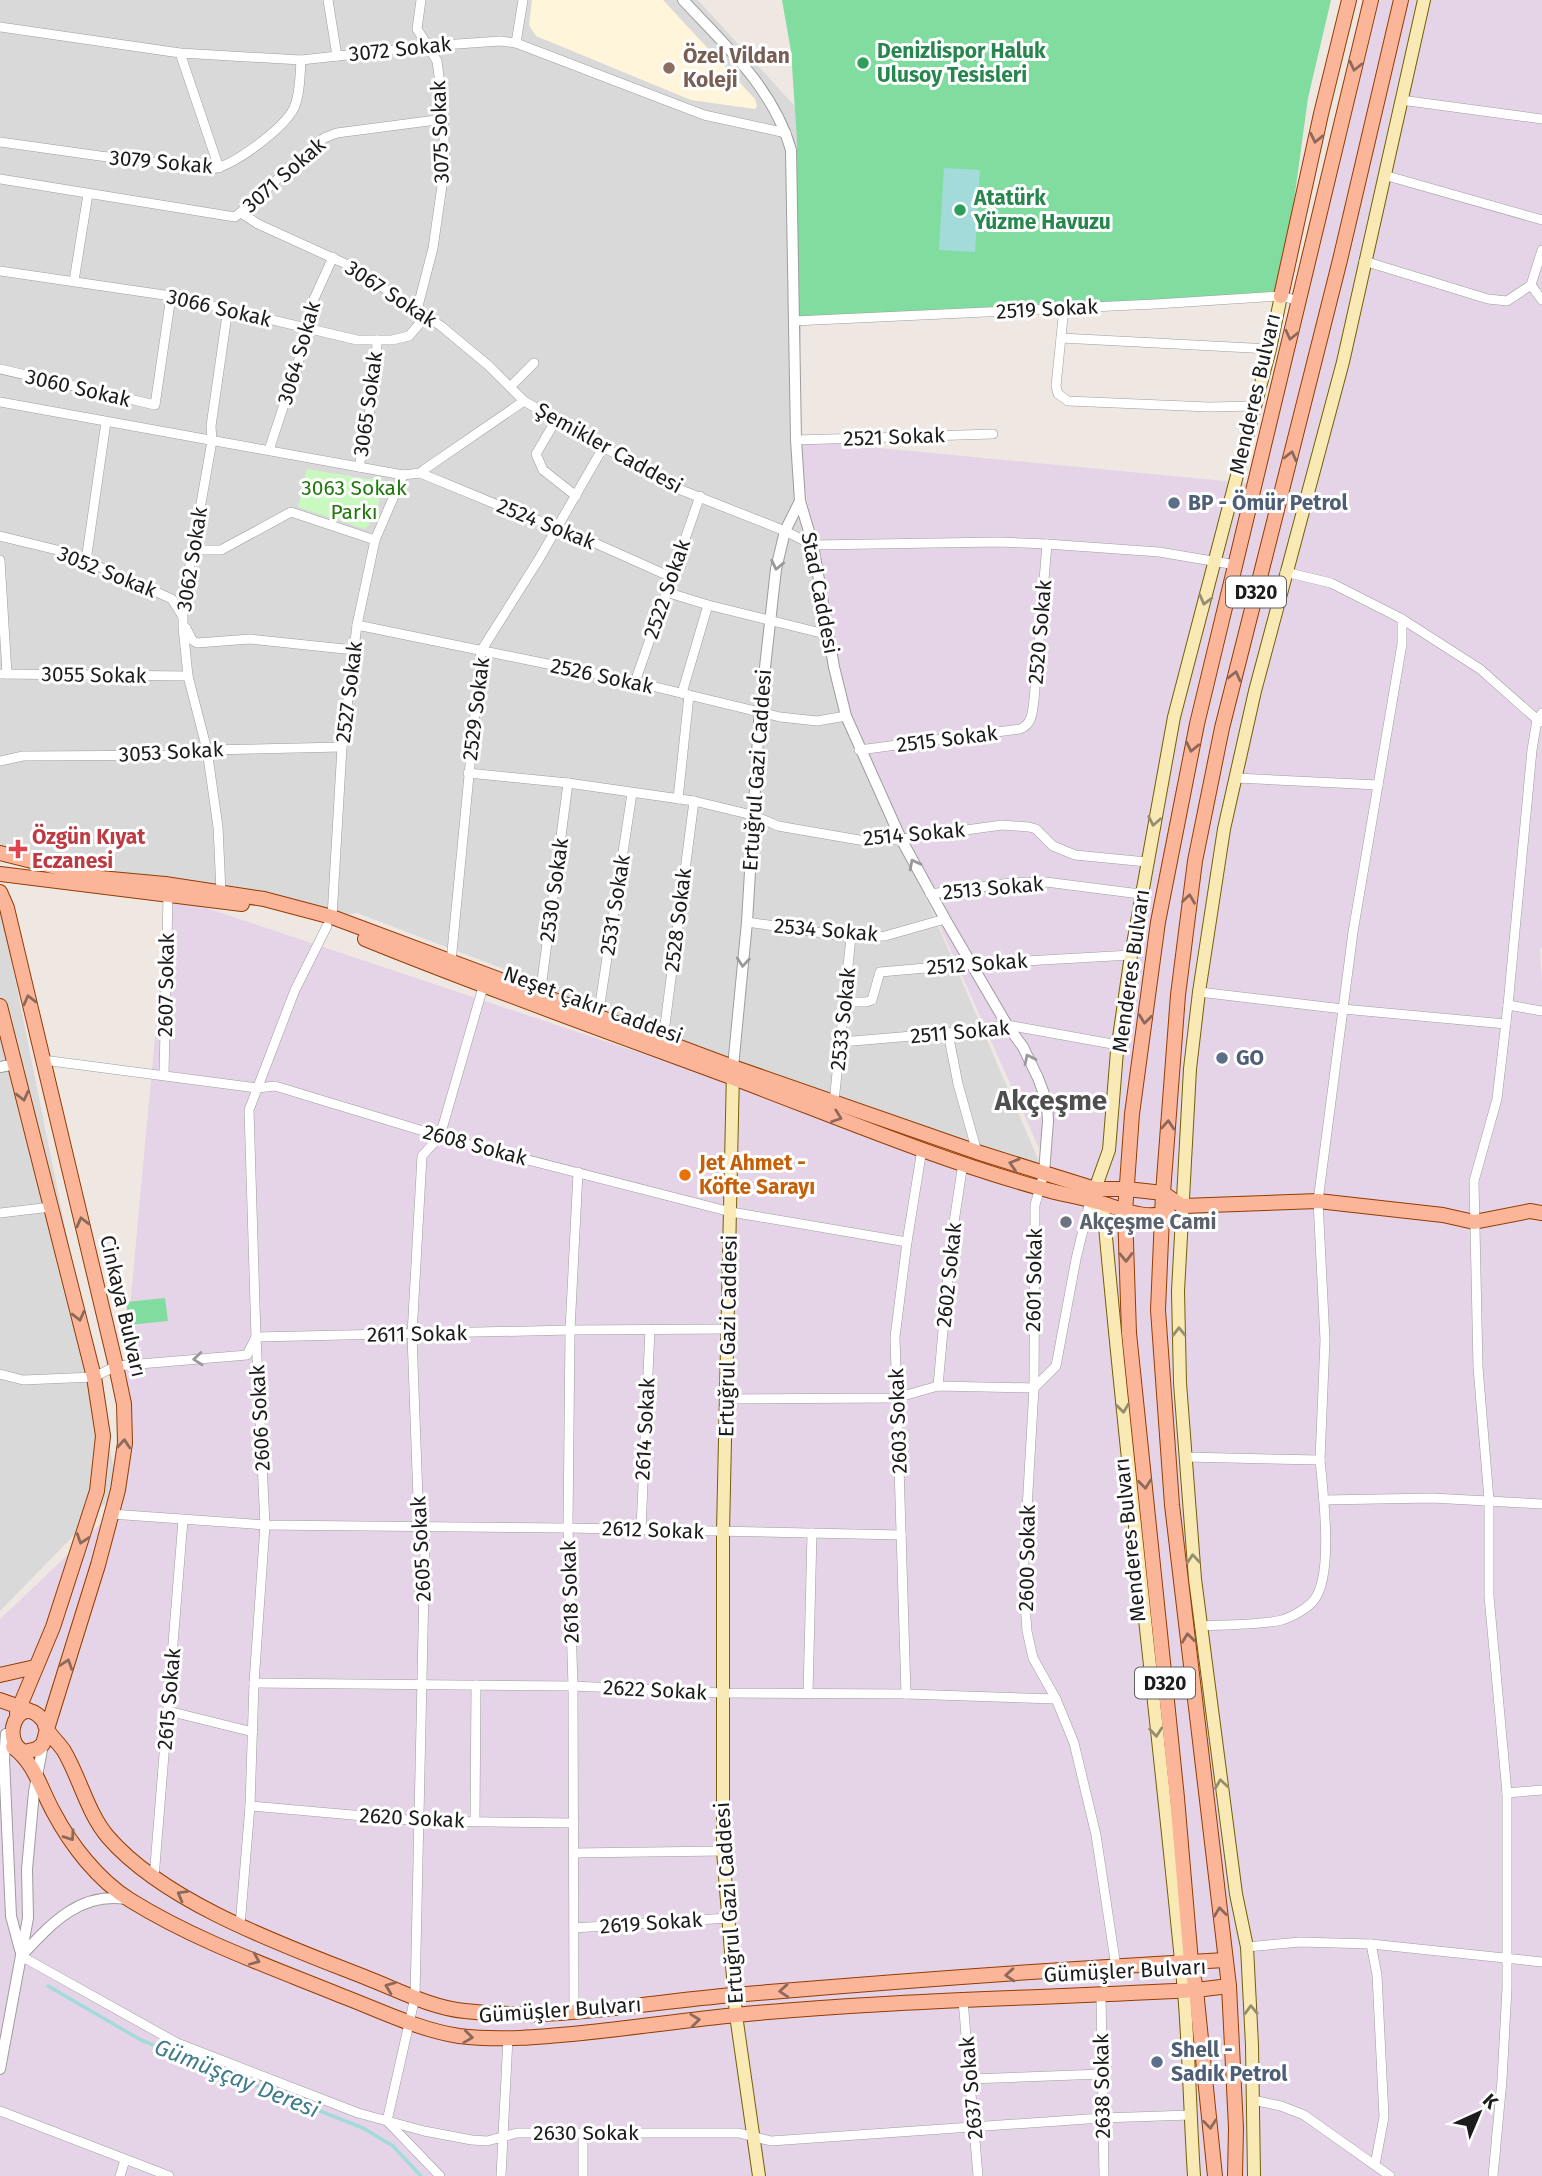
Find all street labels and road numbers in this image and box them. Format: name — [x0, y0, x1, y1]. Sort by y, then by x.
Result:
street label: 3072 Sokak — [347, 31, 453, 67]
street label: 3075 Sokak — [425, 80, 455, 184]
street label: 3071 Sokak — [237, 132, 331, 218]
street label: 3079 Sokak — [108, 145, 214, 179]
street label: 3067 Sokak — [340, 255, 442, 333]
street label: 3066 Sokak — [164, 283, 274, 333]
street label: 2519 Sokak — [995, 293, 1099, 325]
street label: 3064 Sokak — [272, 298, 326, 408]
street label: Menderes Bulvarı — [1224, 311, 1286, 477]
street label: 3065 Sokak — [348, 350, 388, 458]
street label: 3060 Sokak — [23, 363, 133, 413]
street label: Şemikler Caddesi — [531, 397, 687, 499]
street label: 2521 Sokak — [843, 422, 945, 452]
street label: 2524 Sokak — [493, 493, 599, 556]
street label: 3062 Sokak — [171, 505, 213, 613]
street label: Stad Caddesi — [795, 530, 845, 656]
street label: 2522 Sokak — [638, 536, 696, 642]
street label: 3052 Sokak — [54, 540, 161, 604]
road number: D320 — [1226, 576, 1286, 608]
street label: 2520 Sokak — [1022, 578, 1058, 685]
street label: 2527 Sokak — [330, 640, 368, 744]
street label: 2526 Sokak — [548, 652, 656, 700]
street label: 2529 Sokak — [457, 656, 495, 762]
street label: 3055 Sokak — [41, 661, 147, 689]
street label: Ertuğrul Gazi Caddesi — [737, 668, 777, 872]
street label: 2515 Sokak — [895, 720, 999, 758]
street label: 3053 Sokak — [118, 736, 224, 768]
street label: 2514 Sokak — [862, 817, 966, 851]
street label: 2530 Sokak — [534, 836, 574, 944]
street label: 2531 Sokak — [594, 852, 636, 957]
street label: 2528 Sokak — [659, 866, 697, 973]
street label: 2513 Sokak — [941, 871, 1045, 905]
street label: Menderes Bulvarı — [1107, 888, 1155, 1054]
street label: 2534 Sokak — [773, 913, 879, 948]
street label: 2607 Sokak — [152, 932, 180, 1037]
street label: 2512 Sokak — [926, 947, 1029, 980]
street label: Neşet Çakır Caddesi — [500, 961, 686, 1049]
street label: 2533 Sokak — [825, 966, 861, 1072]
street label: 2511 Sokak — [909, 1015, 1011, 1049]
street label: 2608 Sokak — [420, 1119, 530, 1171]
street label: 2602 Sokak — [931, 1221, 967, 1329]
street label: 2601 Sokak — [1020, 1228, 1048, 1332]
street label: Cinkaya Bulvarı — [94, 1232, 152, 1380]
street label: Ertuğrul Gazi Caddesi — [713, 1235, 743, 1437]
street label: 2611 Sokak — [367, 1320, 468, 1348]
street label: 2606 Sokak — [244, 1364, 276, 1472]
street label: 2603 Sokak — [883, 1368, 913, 1474]
street label: 2614 Sokak — [629, 1377, 661, 1481]
street label: Menderes Bulvarı — [1108, 1457, 1152, 1623]
street label: 2605 Sokak — [405, 1495, 437, 1602]
street label: 2600 Sokak — [1013, 1504, 1041, 1612]
street label: 2612 Sokak — [602, 1515, 705, 1545]
street label: 2618 Sokak — [555, 1540, 585, 1644]
street label: 2615 Sokak — [152, 1647, 186, 1751]
road number: D320 — [1135, 1667, 1195, 1698]
street label: 2622 Sokak — [602, 1674, 708, 1706]
street label: Ertuğrul Gazi Caddesi — [709, 1801, 749, 2005]
street label: 2620 Sokak — [359, 1802, 466, 1834]
street label: 2619 Sokak — [599, 1906, 703, 1940]
street label: Gümüşler Bulvarı — [1043, 1954, 1207, 1988]
street label: Gümüşler Bulvarı — [478, 1991, 642, 2029]
street label: 2638 Sokak — [1088, 2033, 1116, 2139]
street label: 2637 Sokak — [954, 2035, 988, 2140]
street label: 2630 Sokak — [533, 2120, 639, 2146]

